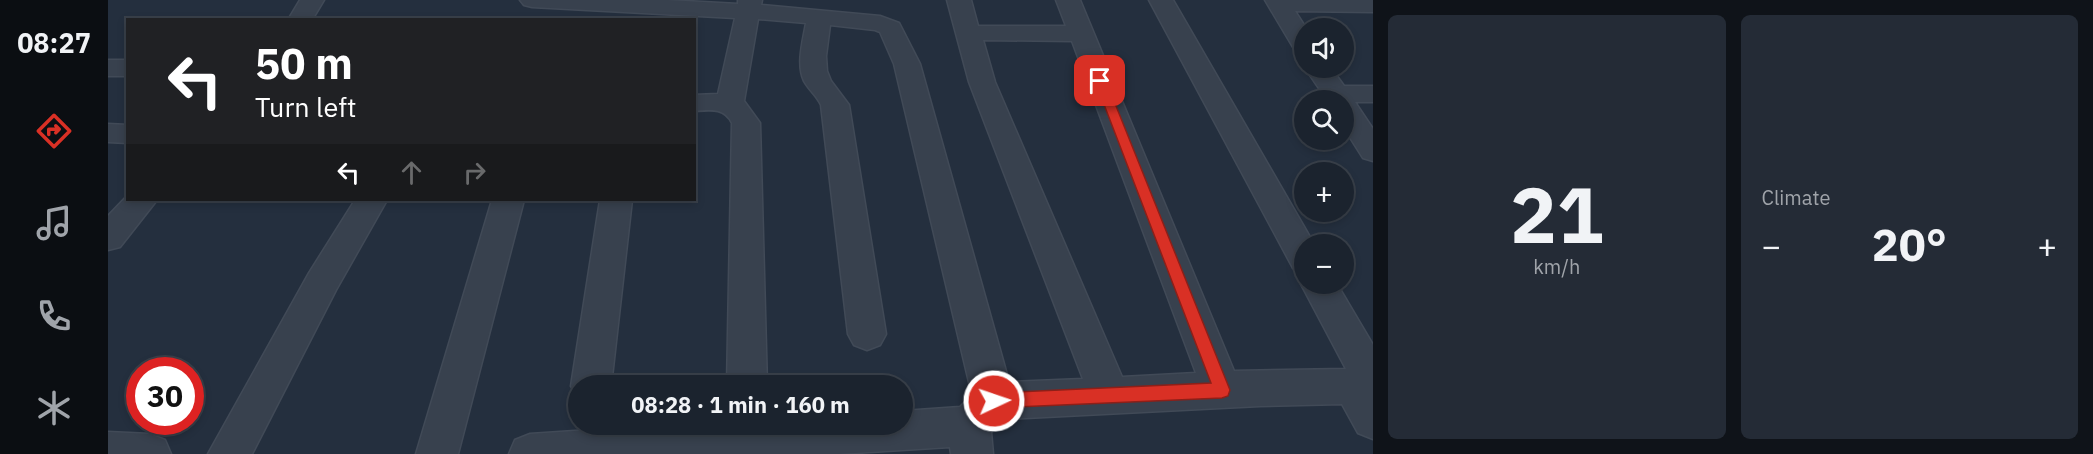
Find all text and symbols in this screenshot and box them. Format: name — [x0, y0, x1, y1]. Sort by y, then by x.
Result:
map controls — [1294, 18, 1354, 294]
button: sound — [1294, 18, 1354, 78]
text: 08:27 — [17, 25, 91, 60]
text: 50 m — [255, 36, 353, 91]
icon: left — [156, 42, 234, 120]
pin — [1074, 55, 1125, 106]
icon: arrive — [1083, 64, 1116, 97]
text: Turn left — [255, 89, 356, 124]
button: search — [1294, 90, 1354, 150]
icon: directions — [33, 110, 75, 152]
icon: left — [332, 156, 365, 189]
icon: ahead — [395, 156, 428, 189]
icon: right — [458, 156, 491, 189]
button: + — [1294, 162, 1354, 222]
text: 21 — [1510, 163, 1604, 264]
text: Climate — [1762, 184, 1830, 211]
icon: music — [33, 202, 75, 244]
text: 20° — [1872, 215, 1947, 273]
text: − — [1762, 224, 1781, 267]
text: + — [2037, 224, 2057, 267]
button: − — [1294, 234, 1354, 294]
text: km/h — [1533, 253, 1580, 280]
icon: phone — [33, 295, 75, 337]
speed limit sign: 30 — [126, 357, 204, 435]
position arrow — [962, 369, 1026, 433]
icon: climate — [33, 387, 75, 429]
text: 08:28 · 1 min · 160 m — [631, 390, 850, 419]

